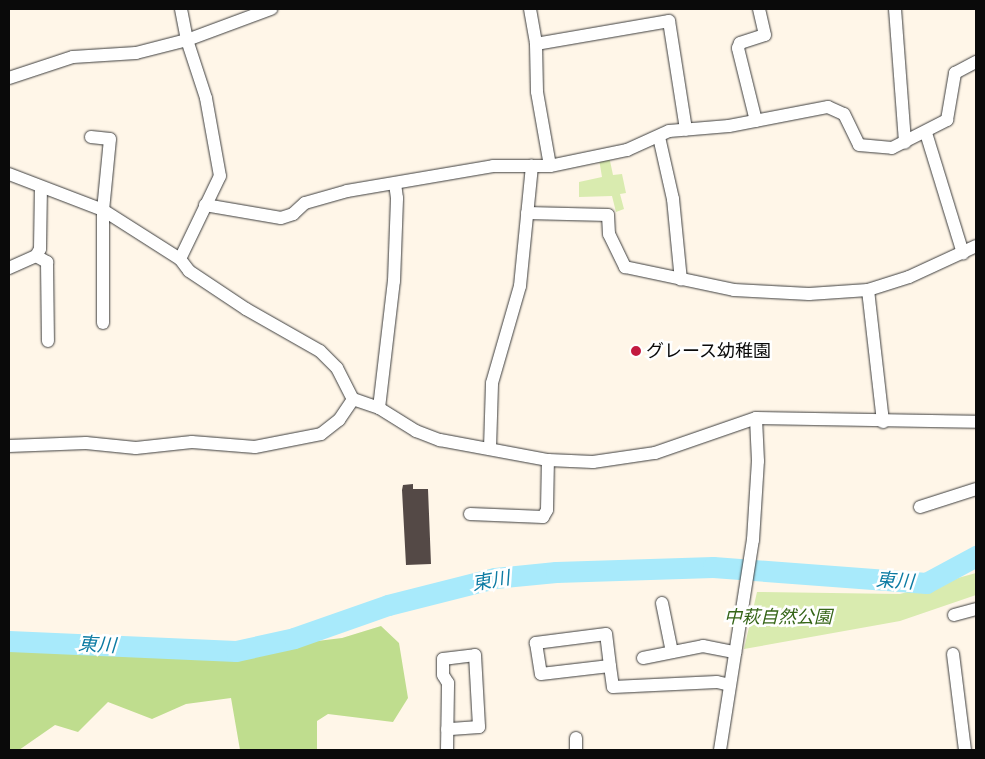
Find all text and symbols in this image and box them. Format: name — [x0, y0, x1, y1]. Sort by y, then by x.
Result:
place label: グレース幼稚園 — [646, 340, 772, 362]
marker: グレース幼稚園 — [630, 345, 642, 357]
water label: 東川 — [470, 566, 512, 596]
water label: 東川 — [875, 568, 915, 594]
park label: 中萩自然公園 — [724, 606, 832, 628]
water label: 東川 — [77, 633, 117, 657]

